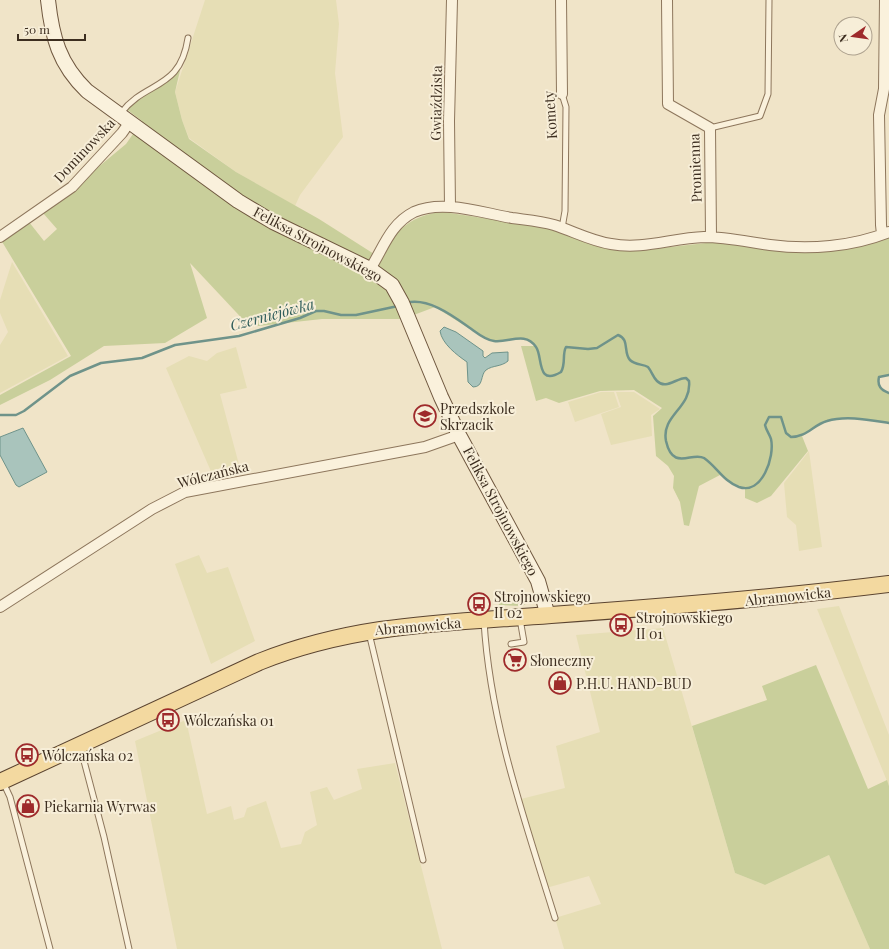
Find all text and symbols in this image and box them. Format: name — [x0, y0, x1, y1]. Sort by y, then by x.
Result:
scale bar — [18, 16, 85, 42]
north arrow — [833, 16, 873, 56]
text: 50 m — [24, 21, 50, 37]
text: N — [835, 33, 851, 44]
street label: Gwiaździsta — [426, 65, 446, 141]
street label: Komety — [539, 90, 561, 140]
street label: Dominowska — [49, 114, 119, 186]
street label: Promienna — [684, 133, 706, 203]
street label: Feliksa Strojnowskiego — [250, 202, 386, 286]
water label: Czerniejówka — [228, 293, 317, 335]
place label: Przedszkole Skrzacik — [440, 399, 515, 434]
school or university icon: Przedszkole Skrzacik — [412, 403, 438, 429]
street label: Feliksa Strojnowskiego — [459, 443, 543, 579]
street label: Wólczańska — [174, 456, 251, 492]
street label: Abramowicka — [743, 582, 832, 610]
place label: Strojnowskiego II 02 — [494, 587, 591, 622]
bus stop icon: Strojnowskiego II 02 — [466, 591, 492, 617]
place label: Strojnowskiego II 01 — [636, 608, 733, 643]
bus stop icon: Strojnowskiego II 01 — [608, 612, 634, 638]
street label: Abramowicka — [373, 613, 462, 639]
supermarket icon: Słoneczny — [502, 647, 528, 673]
place label: Słoneczny — [530, 651, 593, 670]
shop icon: P.H.U. HAND-BUD — [547, 670, 573, 696]
place label: P.H.U. HAND-BUD — [576, 674, 692, 693]
bus stop icon: Wólczańska 01 — [155, 707, 181, 733]
place label: Wólczańska 01 — [183, 711, 274, 730]
bus stop icon: Wólczańska 02 — [14, 742, 40, 768]
place label: Wólczańska 02 — [41, 746, 133, 765]
shop icon: Piekarnia Wyrwas — [15, 793, 41, 819]
place label: Piekarnia Wyrwas — [44, 797, 156, 816]

